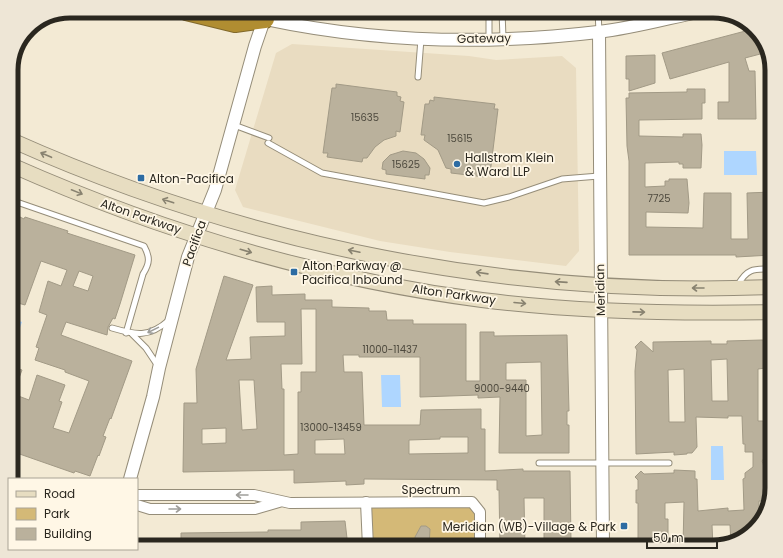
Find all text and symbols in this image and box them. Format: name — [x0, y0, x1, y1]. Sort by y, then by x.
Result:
street label: Gateway — [457, 29, 511, 47]
house number: 15635 — [351, 110, 379, 125]
house number: 15615 — [447, 131, 473, 146]
place label: Hallstrom Klein & Ward LLP — [465, 149, 554, 180]
one-way arrow — [41, 151, 53, 159]
house number: 15625 — [392, 157, 420, 172]
marker: Hallstrom Klein & Ward LLP — [452, 159, 462, 169]
place label: Alton-Pacifica — [149, 170, 234, 187]
marker: Alton-Pacifica — [136, 173, 146, 183]
one-way arrow — [70, 189, 82, 197]
house number: 7725 — [648, 191, 670, 206]
street label: Alton Parkway — [98, 194, 184, 238]
one-way arrow — [162, 197, 175, 204]
street label: Pacifica — [178, 218, 210, 268]
one-way arrow — [347, 247, 360, 255]
one-way arrow — [239, 248, 252, 255]
place label: Alton Parkway @ Pacifica Inbound — [302, 257, 403, 288]
street label: Meridian — [591, 264, 609, 316]
marker: Alton Parkway @ Pacifica Inbound — [289, 267, 299, 277]
one-way arrow — [476, 269, 489, 277]
one-way arrow — [555, 278, 568, 285]
street label: Alton Parkway — [411, 280, 497, 308]
one-way arrow — [692, 284, 705, 292]
one-way arrow — [513, 300, 526, 307]
one-way arrow — [632, 309, 645, 316]
one-way arrow — [148, 327, 160, 334]
house number: 11000-11437 — [363, 342, 418, 357]
house number: 9000-9440 — [474, 381, 530, 396]
house number: 13000-13459 — [300, 420, 362, 435]
legend — [8, 478, 138, 550]
street label: Spectrum — [402, 481, 460, 498]
text: Road — [44, 485, 75, 502]
one-way arrow — [236, 491, 249, 499]
text: Park — [44, 505, 71, 522]
one-way arrow — [168, 505, 181, 513]
place label: Meridian (WB)-Village & Park — [443, 518, 617, 535]
marker: Meridian (WB)-Village & Park — [619, 521, 629, 531]
scale bar — [647, 524, 717, 550]
text: Building — [44, 525, 92, 542]
text: 50 m — [653, 529, 684, 546]

